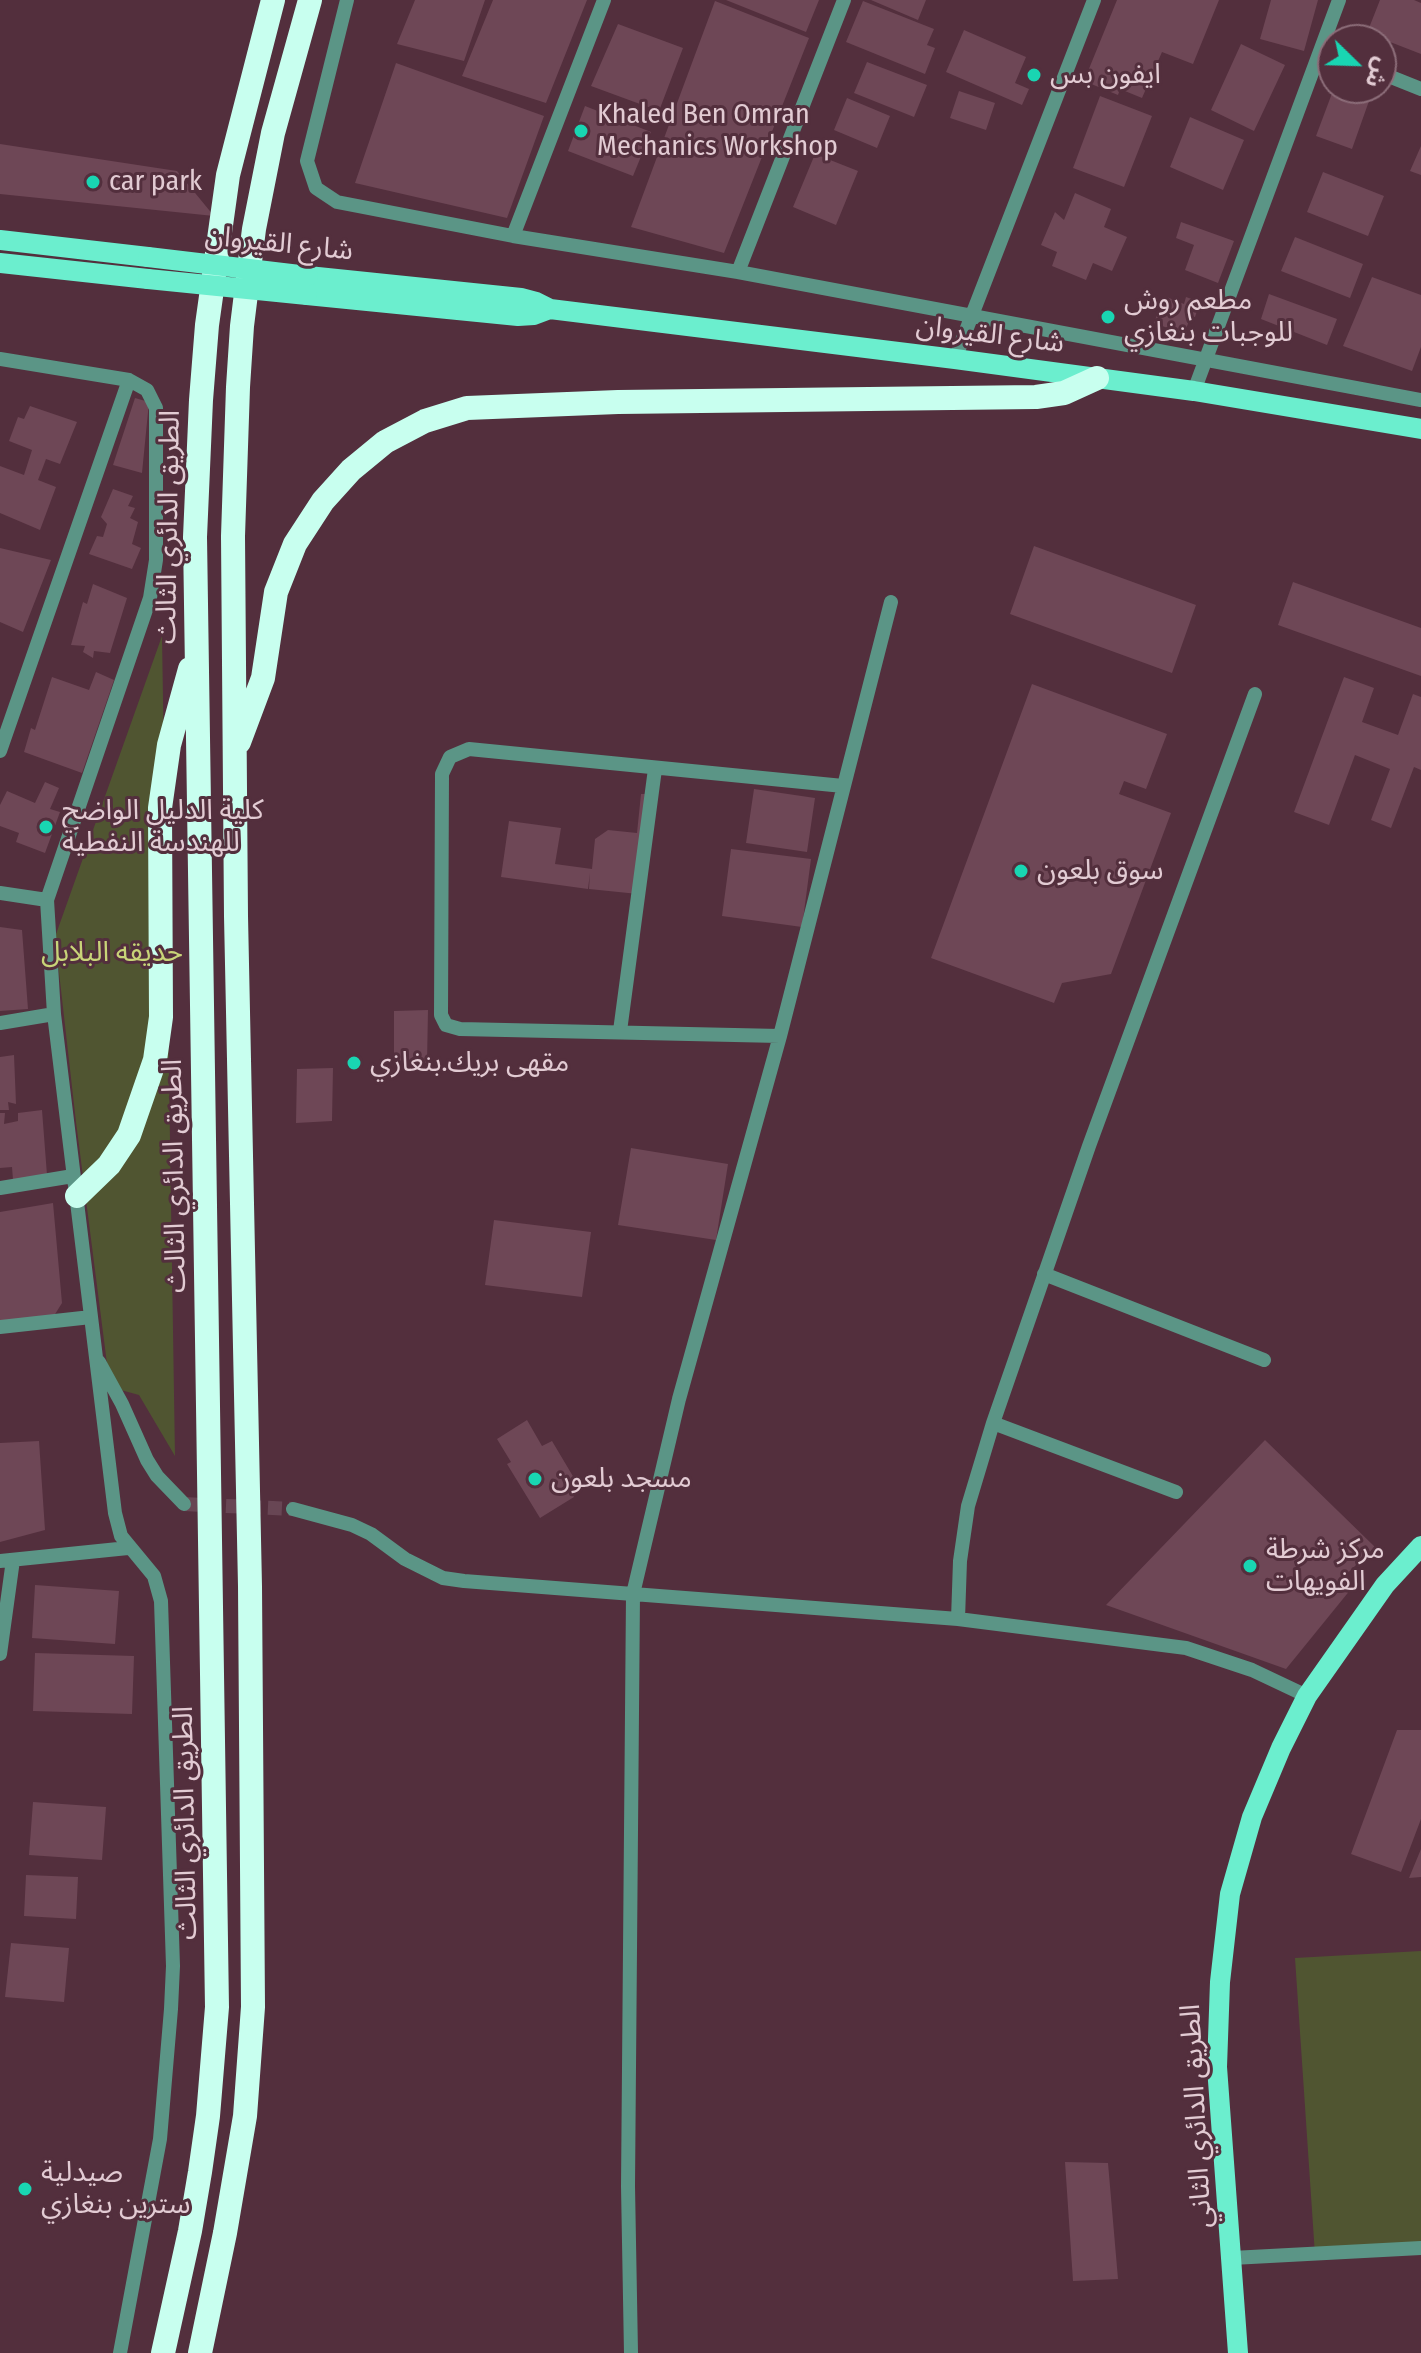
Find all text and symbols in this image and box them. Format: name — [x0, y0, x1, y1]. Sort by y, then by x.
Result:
north arrow — [1317, 24, 1397, 104]
text: ش — [1359, 54, 1396, 92]
place label: ايفون بس — [1050, 58, 1161, 92]
marker: ايفون بس — [1025, 66, 1043, 84]
place label: Khaled Ben Omran Mechanics Workshop — [597, 98, 838, 164]
marker: Khaled Ben Omran Mechanics Workshop — [572, 122, 590, 140]
place label: car park — [109, 165, 202, 199]
marker: car park — [84, 173, 102, 191]
street label: شارع القيروان — [203, 220, 355, 268]
place label: مطعم روش للوجبات بنغازي — [1124, 284, 1293, 350]
marker: مطعم روش للوجبات بنغازي — [1099, 308, 1117, 326]
street label: شارع القيروان — [914, 309, 1066, 361]
street label: الطريق الدائري الثالث — [150, 410, 188, 644]
place label: كلية الدليل الواضح للهندسة النفطية — [62, 794, 263, 860]
marker: كلية الدليل الواضح للهندسة النفطية — [37, 818, 55, 836]
place label: سوق بلعون — [1037, 854, 1163, 888]
marker: سوق بلعون — [1012, 862, 1030, 880]
park label: حديقه البلابل — [41, 936, 183, 970]
place label: مقهى بريك.بنغازي — [370, 1046, 569, 1080]
marker: مقهى بريك.بنغازي — [345, 1054, 363, 1072]
street label: الطريق الدائري الثالث — [156, 1059, 194, 1293]
place label: مسجد بلعون — [551, 1462, 692, 1496]
marker: مسجد بلعون — [526, 1470, 544, 1488]
place label: مركز شرطة الفويهات — [1266, 1533, 1385, 1599]
marker: مركز شرطة الفويهات — [1241, 1557, 1259, 1575]
street label: الطريق الدائري الثالث — [167, 1706, 205, 1940]
street label: الطريق الدائري الثاني — [1174, 2003, 1220, 2229]
place label: صيدلية سترين بنغازي — [41, 2156, 190, 2222]
marker: صيدلية سترين بنغازي — [16, 2180, 34, 2198]

